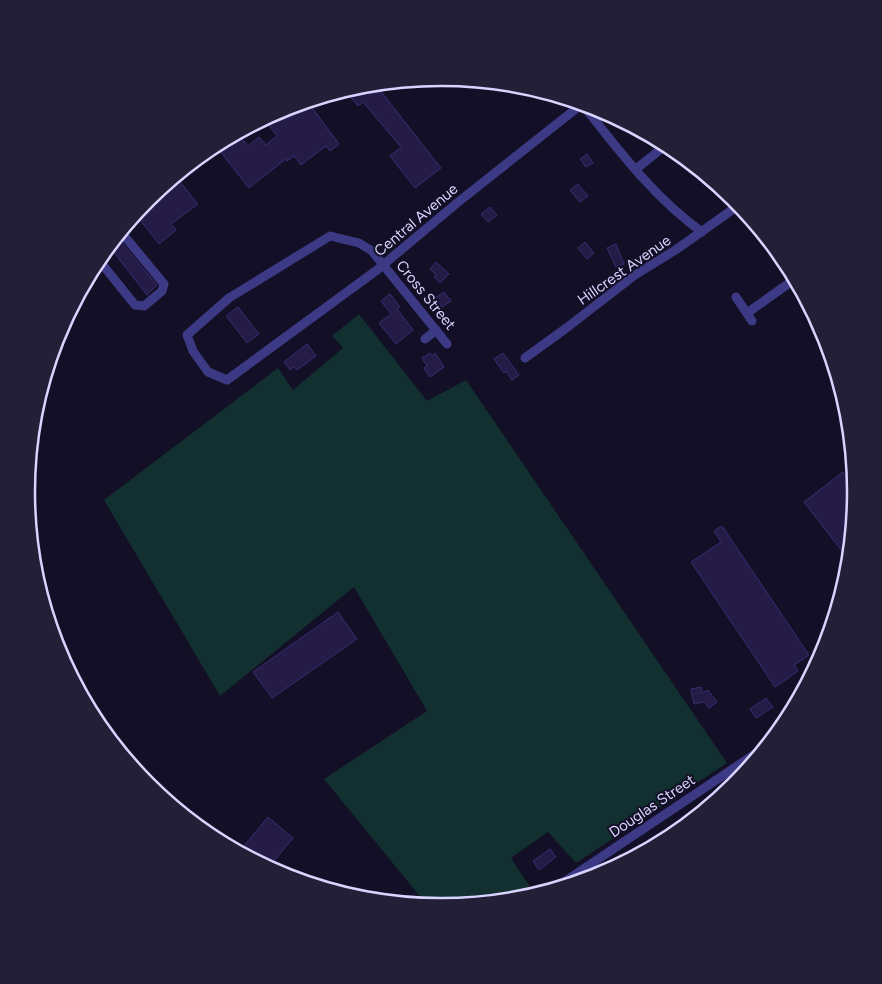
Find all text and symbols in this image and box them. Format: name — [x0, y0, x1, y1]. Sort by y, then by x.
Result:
street label: Central Avenue — [371, 180, 461, 260]
street label: Hillcrest Avenue — [574, 231, 674, 309]
street label: Cross Street — [392, 257, 460, 334]
street label: Douglas Street — [606, 770, 699, 841]

